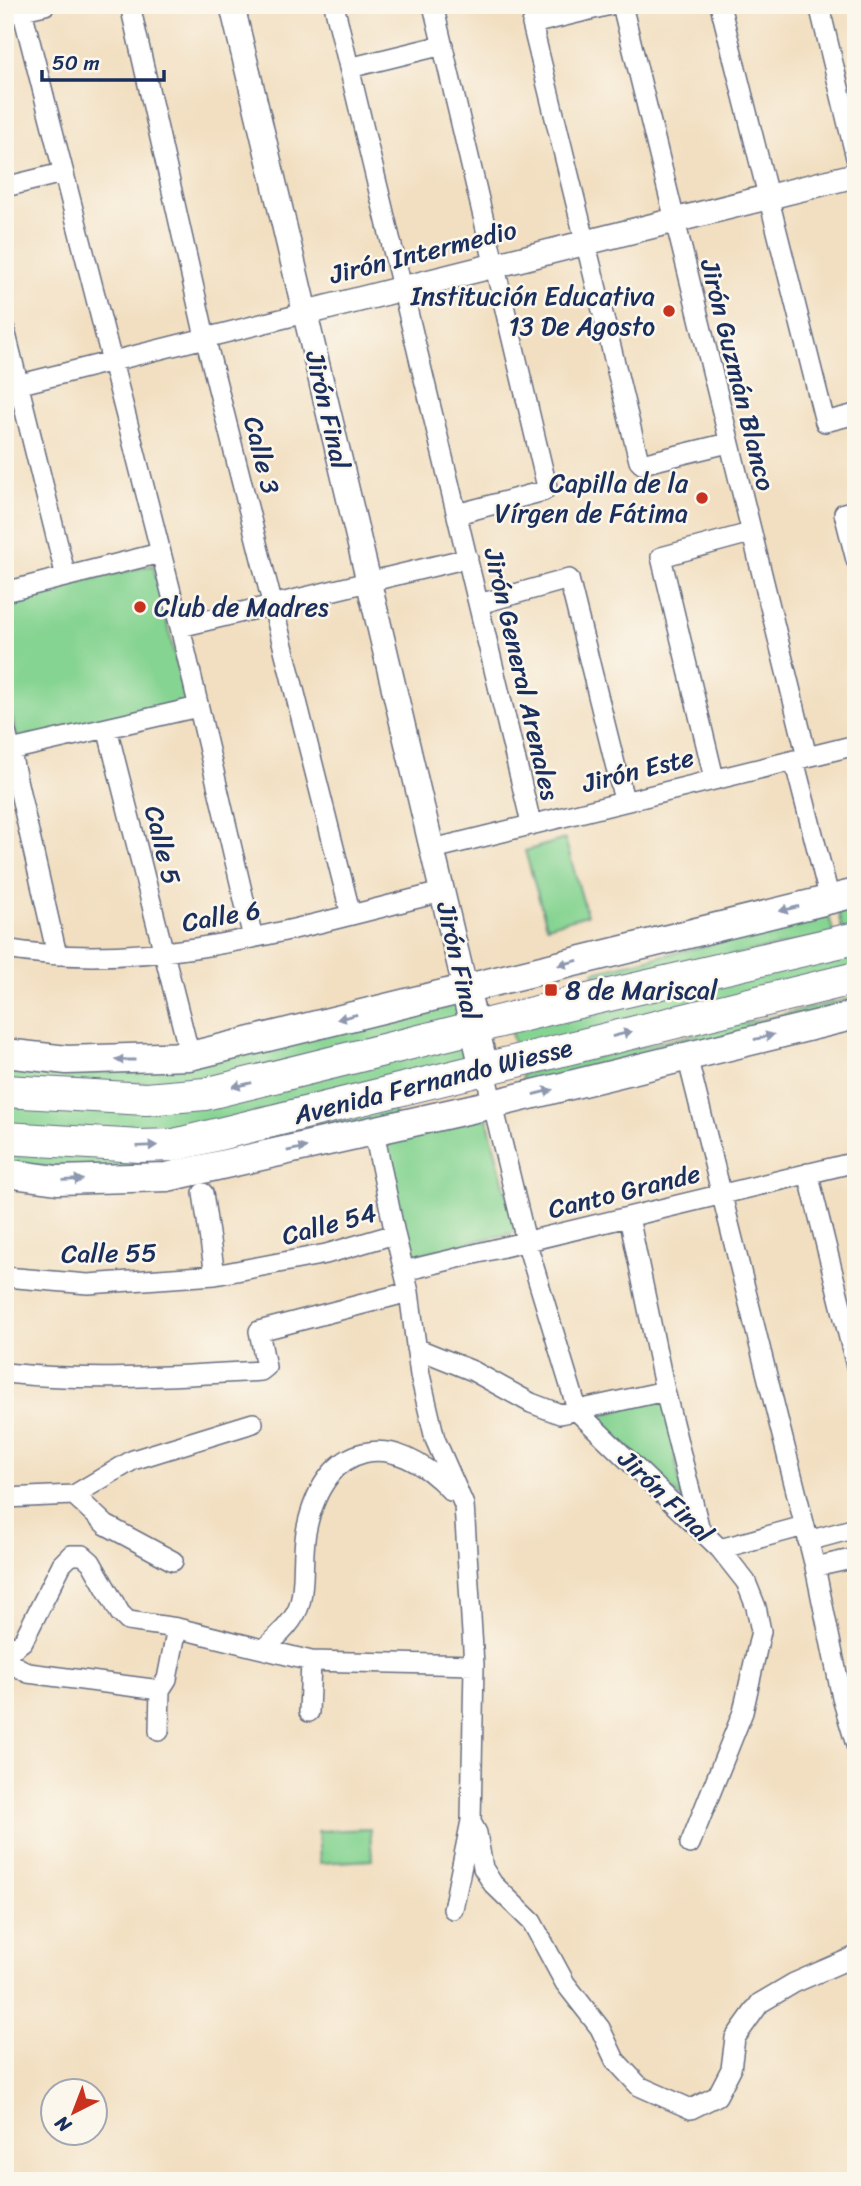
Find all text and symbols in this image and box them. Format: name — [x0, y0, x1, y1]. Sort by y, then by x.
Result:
scale bar — [42, 38, 164, 82]
text: 50 m — [52, 44, 100, 82]
street label: Jirón Intermedio — [324, 207, 521, 298]
street label: Jirón Guzmán Blanco — [687, 253, 789, 496]
place label: Institución Educativa 13 De Agosto — [410, 273, 655, 349]
marker: Institución Educativa 13 De Agosto — [661, 303, 677, 319]
street label: Jirón Final — [292, 345, 364, 474]
street label: Calle 3 — [230, 411, 294, 499]
place label: Capilla de la Vírgen de Fátima — [495, 460, 689, 536]
marker: Capilla de la Vírgen de Fátima — [694, 490, 710, 506]
street label: Jirón General Arenales — [470, 542, 573, 805]
place label: Club de Madres — [154, 584, 329, 630]
marker: Club de Madres — [132, 599, 148, 615]
street label: Jirón Este — [576, 734, 699, 806]
street label: Calle 5 — [131, 801, 195, 890]
street label: Calle 6 — [178, 886, 264, 946]
street label: Jirón Final — [423, 896, 495, 1025]
one-way arrow — [778, 904, 800, 915]
one-way arrow — [557, 958, 579, 969]
place label: 8 de Mariscal — [565, 967, 718, 1013]
marker: 8 de Mariscal — [543, 982, 559, 998]
one-way arrow — [336, 1012, 358, 1023]
street label: Avenida Fernando Wiesse — [288, 1024, 578, 1138]
one-way arrow — [611, 1028, 633, 1039]
one-way arrow — [753, 1031, 775, 1042]
one-way arrow — [113, 1054, 135, 1066]
one-way arrow — [230, 1080, 252, 1091]
one-way arrow — [532, 1086, 554, 1097]
one-way arrow — [136, 1140, 158, 1151]
one-way arrow — [287, 1143, 309, 1154]
street label: Canto Grande — [543, 1150, 705, 1232]
one-way arrow — [62, 1174, 84, 1185]
street label: Calle 54 — [277, 1189, 381, 1259]
street label: Calle 55 — [61, 1229, 158, 1277]
street label: Jirón Final — [606, 1437, 726, 1555]
north arrow — [38, 2078, 108, 2148]
text: N — [46, 2107, 80, 2142]

